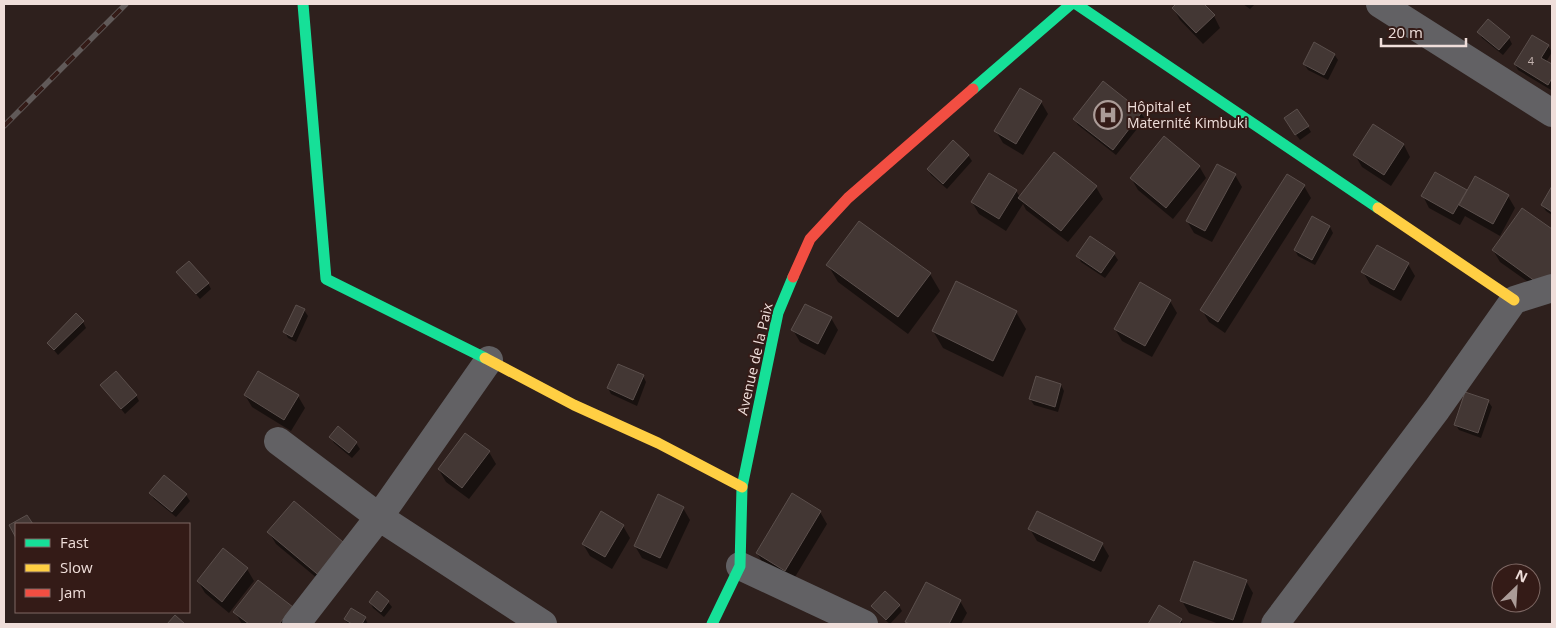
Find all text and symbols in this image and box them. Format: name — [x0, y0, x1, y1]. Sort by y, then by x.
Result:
scale bar — [1381, 15, 1466, 47]
text: 20 m — [1388, 22, 1423, 42]
house number: 4 — [1528, 53, 1535, 68]
place label: Hôpital et Maternité Kimbuki — [1127, 97, 1248, 132]
hospital icon: Hôpital et Maternité Kimbuki — [1093, 100, 1123, 130]
street label: Avenue de la Paix — [732, 300, 777, 417]
legend — [15, 523, 190, 613]
text: Fast — [60, 532, 89, 552]
text: Slow — [60, 557, 93, 577]
north arrow — [1491, 563, 1541, 613]
text: N — [1513, 565, 1531, 587]
text: Jam — [58, 582, 86, 602]

